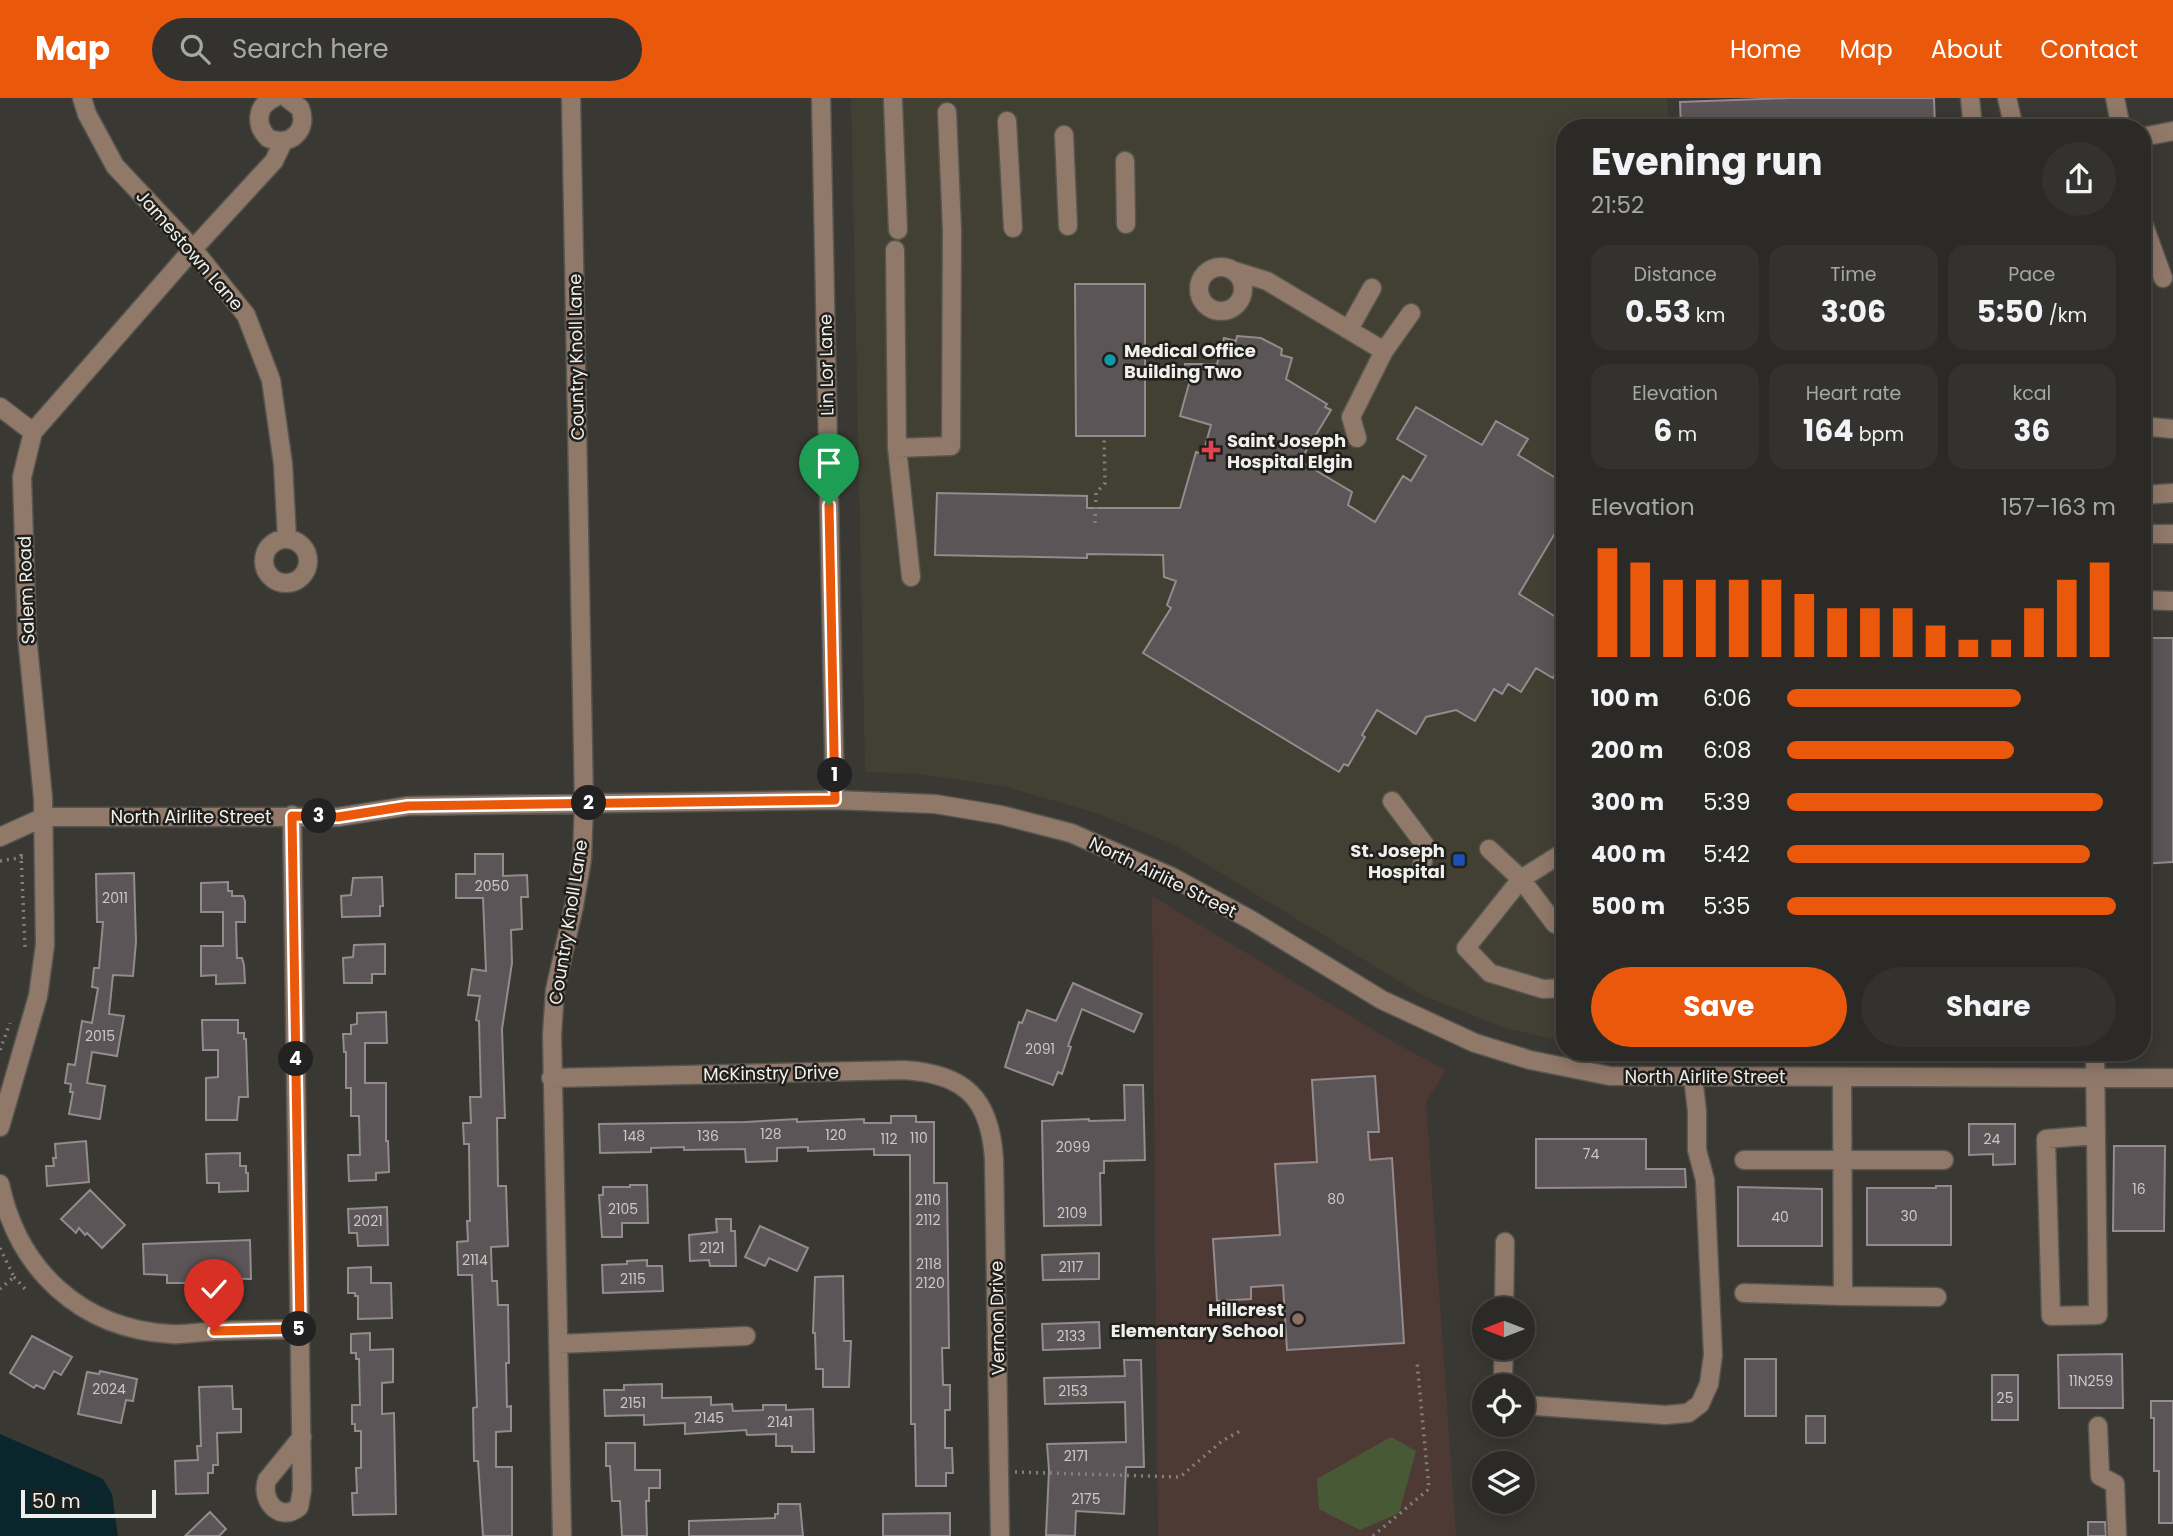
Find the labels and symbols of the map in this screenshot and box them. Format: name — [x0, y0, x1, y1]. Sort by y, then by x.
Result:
street label: Jamestown Lane — [131, 184, 249, 316]
street label: Country Knoll Lane — [562, 273, 590, 441]
street label: Lin Lor Lane — [813, 314, 839, 416]
place label: Medical Office Building Two — [1124, 338, 1256, 384]
marker: Medical Office Building Two — [1102, 352, 1118, 368]
place label: Saint Joseph Hospital Elgin — [1227, 428, 1353, 474]
pin — [799, 433, 859, 505]
marker: Saint Joseph Hospital Elgin — [1201, 440, 1221, 460]
street label: Salem Road — [12, 535, 40, 645]
pin: 1 — [818, 758, 852, 792]
pin: 2 — [572, 786, 606, 820]
pin: 3 — [302, 798, 336, 834]
street label: North Airlite Street — [110, 804, 272, 829]
street label: North Airlite Street — [1085, 830, 1241, 924]
street label: Country Knoll Lane — [543, 838, 593, 1006]
place label: St. Joseph Hospital — [1350, 838, 1445, 884]
marker: St. Joseph Hospital — [1451, 852, 1467, 868]
house number: 2050 — [475, 876, 509, 896]
house number: 2011 — [102, 888, 128, 908]
house number: 2015 — [85, 1026, 115, 1046]
house number: 2091 — [1025, 1039, 1055, 1059]
pin: 4 — [278, 1042, 314, 1076]
street label: McKinstry Drive — [703, 1059, 839, 1087]
street label: North Airlite Street — [1624, 1064, 1786, 1089]
house number: 128 — [760, 1124, 782, 1144]
house number: 120 — [825, 1125, 847, 1145]
house number: 148 — [623, 1126, 645, 1146]
house number: 136 — [697, 1126, 719, 1146]
house number: 110 — [910, 1128, 928, 1148]
house number: 112 — [880, 1129, 898, 1149]
house number: 24 — [1984, 1129, 2001, 1149]
house number: 2099 — [1056, 1137, 1090, 1157]
house number: 74 — [1583, 1144, 1599, 1164]
house number: 16 — [2132, 1179, 2146, 1199]
house number: 80 — [1327, 1189, 1345, 1209]
house number: 2110 — [915, 1190, 941, 1210]
house number: 2105 — [608, 1199, 638, 1219]
house number: 2109 — [1057, 1203, 1087, 1223]
house number: 30 — [1900, 1206, 1918, 1226]
house number: 40 — [1771, 1207, 1789, 1227]
house number: 2112 — [915, 1210, 941, 1230]
house number: 2021 — [353, 1211, 383, 1231]
house number: 2121 — [699, 1238, 725, 1258]
house number: 2114 — [462, 1250, 488, 1270]
house number: 2118 — [916, 1254, 942, 1274]
house number: 2117 — [1059, 1257, 1084, 1277]
pin — [184, 1259, 244, 1331]
street label: Vernon Drive — [984, 1261, 1010, 1375]
house number: 2115 — [620, 1269, 646, 1289]
house number: 2120 — [915, 1273, 945, 1293]
place label: Hillcrest Elementary School — [1111, 1297, 1284, 1343]
north arrow — [1472, 1297, 1535, 1360]
marker: Hillcrest Elementary School — [1290, 1311, 1306, 1327]
pin: 5 — [282, 1312, 316, 1346]
house number: 2133 — [1056, 1326, 1086, 1346]
house number: 11N259 — [2069, 1371, 2113, 1391]
house number: 2024 — [92, 1379, 126, 1399]
house number: 2153 — [1058, 1381, 1088, 1401]
house number: 25 — [1997, 1388, 2013, 1408]
house number: 2151 — [620, 1393, 646, 1413]
house number: 2145 — [694, 1408, 724, 1428]
house number: 2141 — [767, 1412, 793, 1432]
house number: 2171 — [1064, 1446, 1088, 1466]
scale bar — [21, 1487, 156, 1519]
house number: 2175 — [1072, 1489, 1100, 1509]

